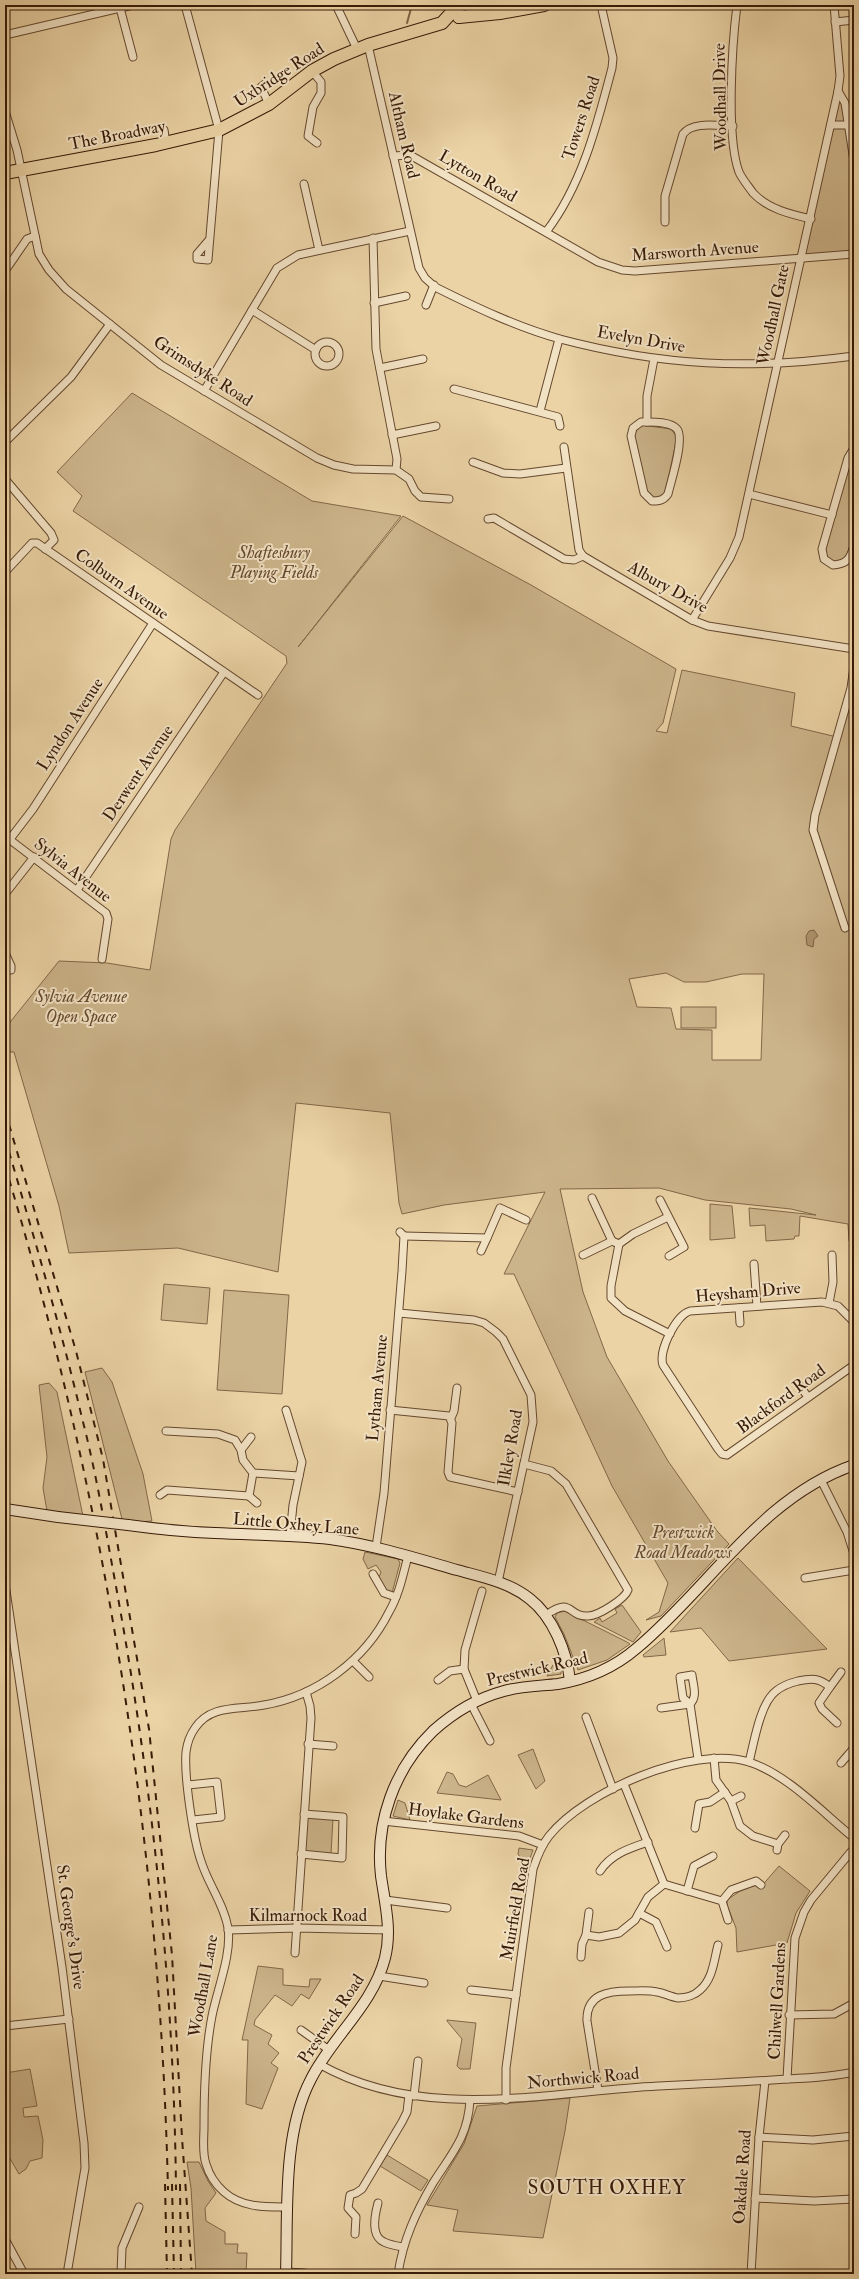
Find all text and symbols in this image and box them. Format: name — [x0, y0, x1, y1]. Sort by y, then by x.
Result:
street label: Uxbridge Road — [230, 38, 329, 112]
street label: Woodhall Drive — [709, 43, 731, 152]
street label: Towers Road — [558, 73, 605, 163]
street label: Altham Road — [384, 88, 424, 181]
street label: The Broadway — [67, 115, 168, 156]
street label: Lytton Road — [435, 145, 521, 208]
street label: Marsworth Avenue — [631, 236, 759, 266]
street label: Woodhall Gate — [752, 263, 794, 368]
street label: Evelyn Drive — [595, 321, 687, 358]
street label: Grimsdyke Road — [149, 331, 257, 412]
park label: Shaftesbury Playing Fields — [229, 542, 318, 583]
street label: Colburn Avenue — [71, 544, 173, 624]
street label: Albury Drive — [623, 556, 712, 619]
street label: Lyndon Avenue — [32, 674, 109, 775]
street label: Derwent Avenue — [98, 721, 178, 825]
street label: Sylvia Avenue — [29, 833, 116, 908]
park label: Sylvia Avenue Open Space — [34, 986, 127, 1027]
street label: Heysham Drive — [694, 1277, 802, 1308]
street label: Lytham Avenue — [362, 1334, 393, 1442]
street label: Blackford Road — [732, 1359, 830, 1438]
street label: Ilkley Road — [493, 1407, 528, 1488]
street label: Little Oxhey Lane — [232, 1508, 360, 1541]
park label: Prestwick Road Meadows — [633, 1522, 732, 1563]
street label: Prestwick Road — [484, 1647, 590, 1691]
street label: Hoylake Gardens — [407, 1798, 525, 1835]
street label: Muirfield Road — [496, 1855, 534, 1962]
street label: St. George's Drive — [52, 1863, 90, 1991]
street label: Kilmarnock Road — [249, 1905, 368, 1926]
street label: Woodhall Lane — [183, 1933, 222, 2040]
street label: Chilwell Gardens — [763, 1942, 791, 2060]
street label: Prestwick Road — [293, 1970, 369, 2068]
street label: Northwick Road — [526, 2063, 641, 2093]
street label: Oakdale Road — [728, 2128, 756, 2225]
district label: SOUTH OXHEY — [528, 2176, 686, 2200]

